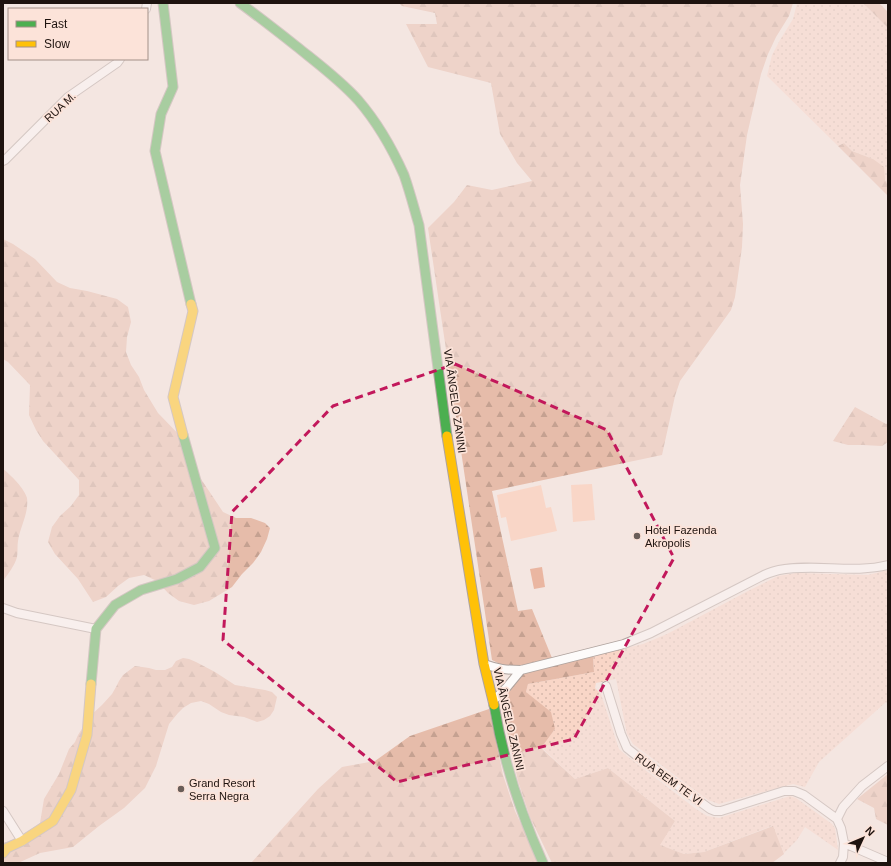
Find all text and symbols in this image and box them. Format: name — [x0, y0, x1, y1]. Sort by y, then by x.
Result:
legend — [8, 8, 148, 60]
text: Fast — [44, 17, 68, 31]
text: Slow — [44, 37, 70, 51]
street label: RUA M. — [42, 90, 78, 124]
street label: VIA ÂNGELO ZANINI — [442, 348, 468, 454]
place label: Hotel Fazenda Akropolis — [645, 524, 717, 549]
marker: Hotel Fazenda Akropolis — [632, 531, 642, 541]
street label: VIA ÂNGELO ZANINI — [491, 666, 527, 772]
street label: RUA BEM TE VI — [633, 751, 705, 807]
place label: Grand Resort Serra Negra — [189, 777, 255, 802]
marker: Grand Resort Serra Negra — [176, 784, 186, 794]
north arrow — [843, 818, 883, 858]
text: N — [863, 824, 877, 838]

